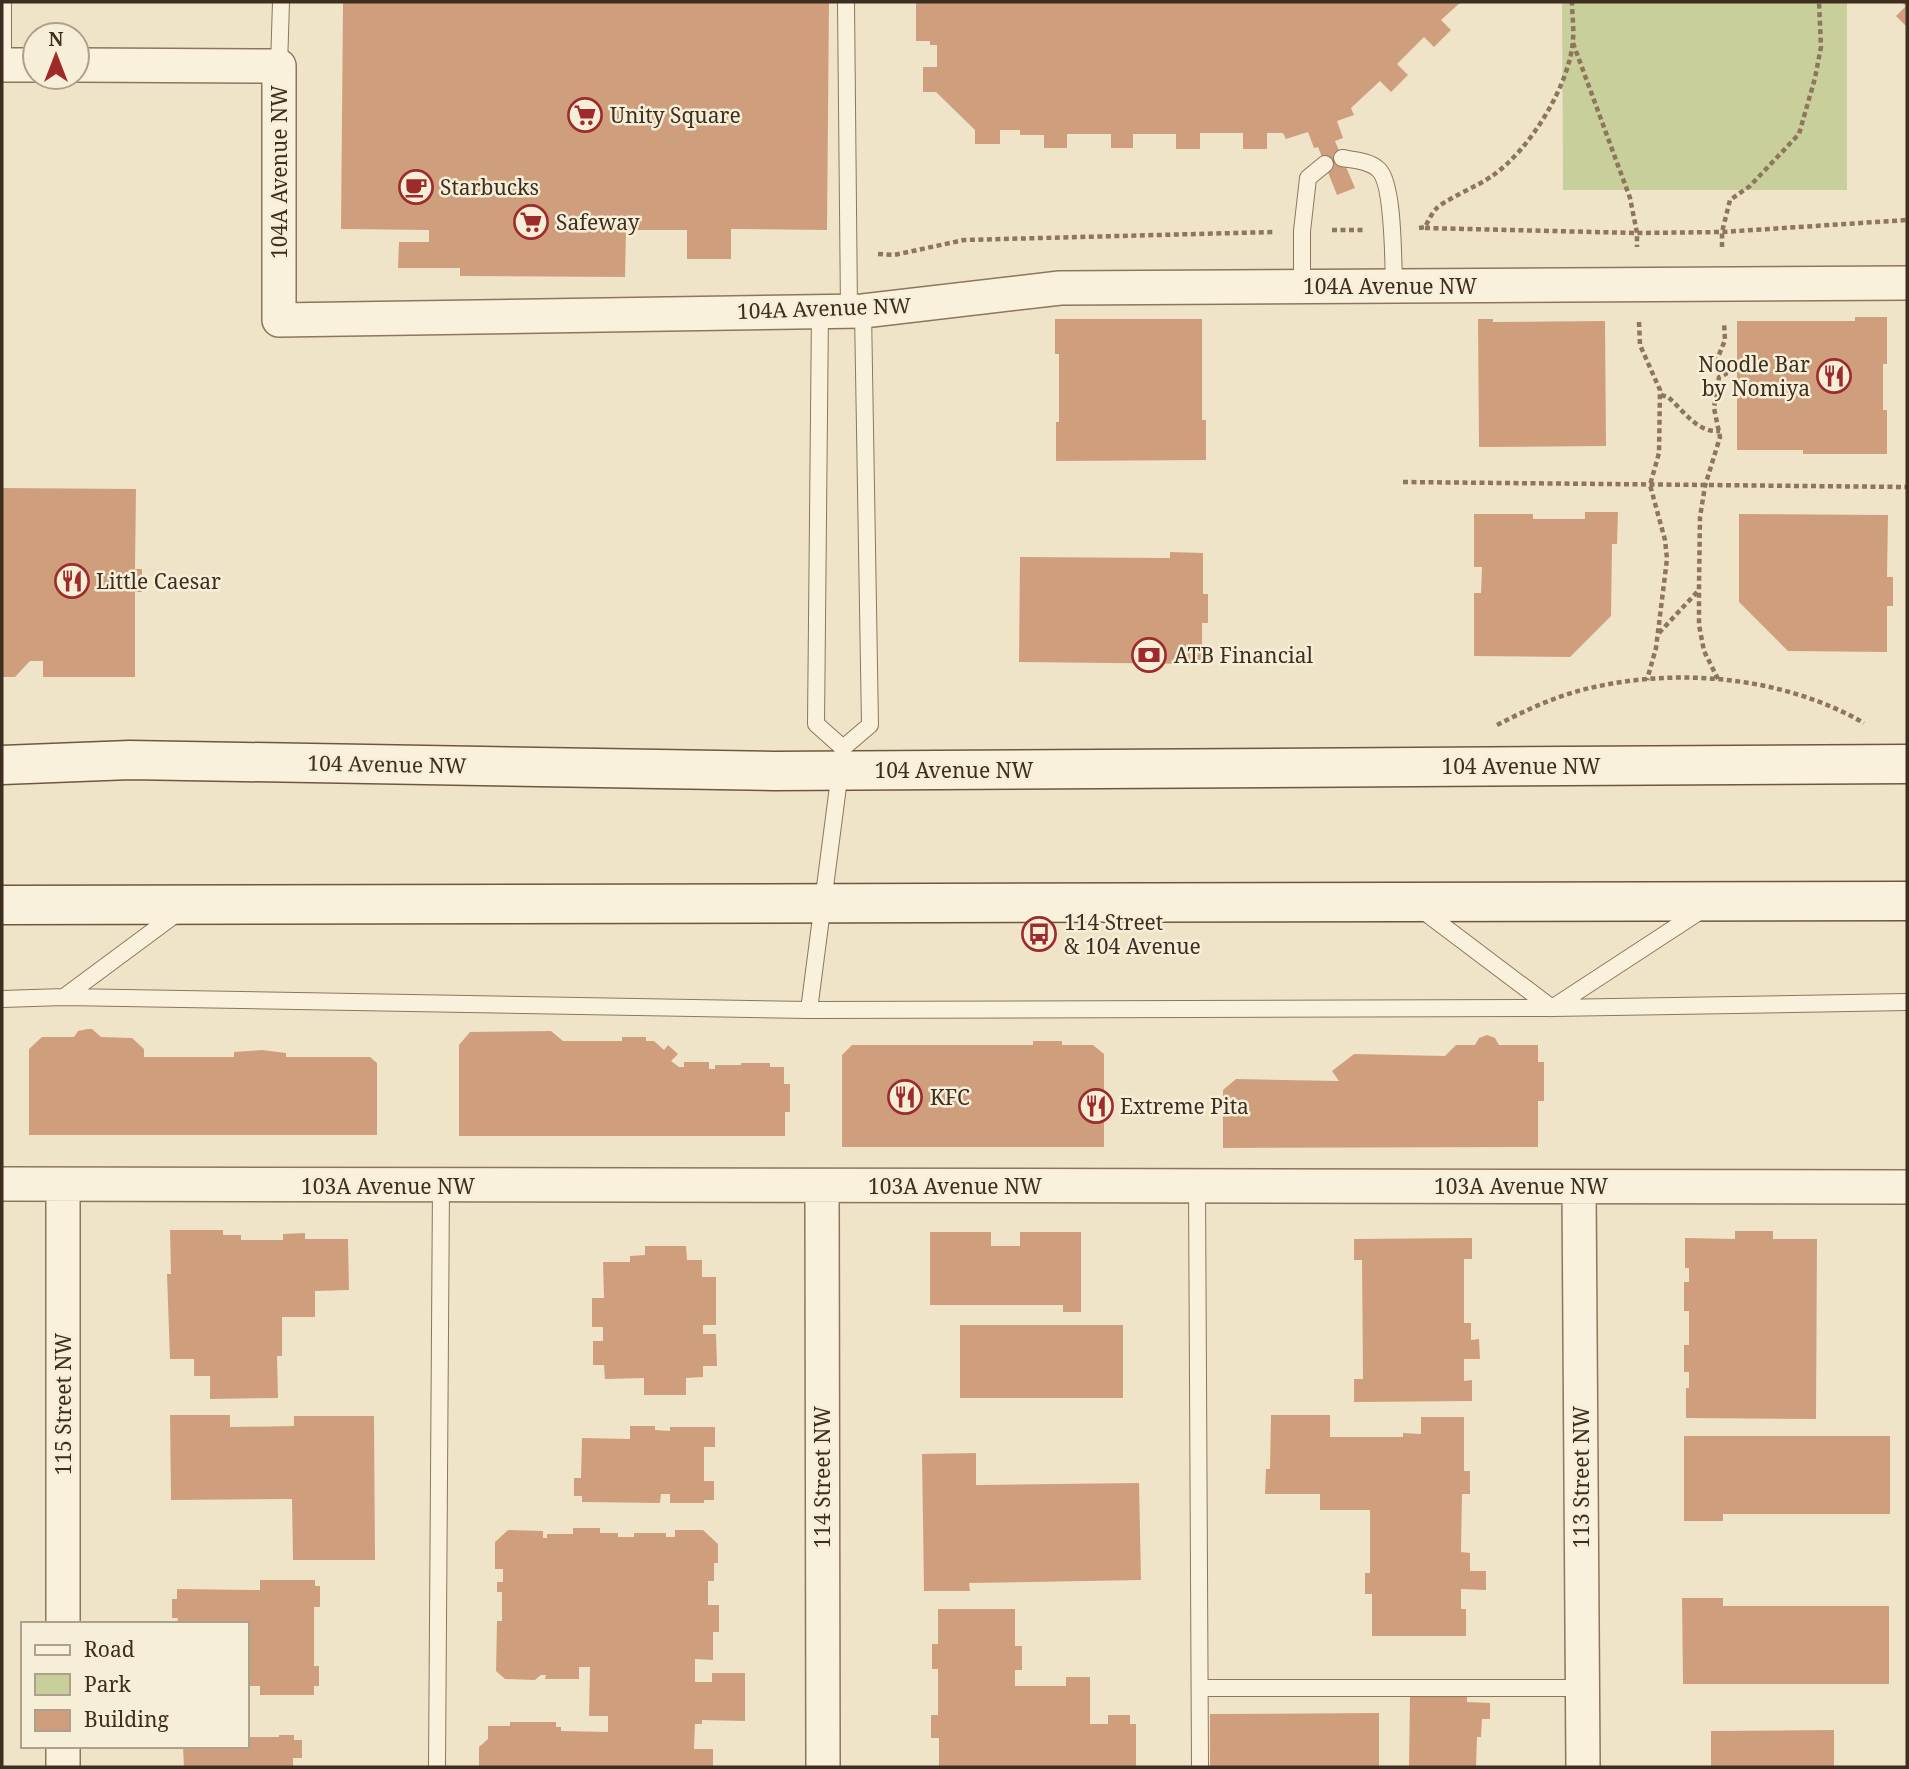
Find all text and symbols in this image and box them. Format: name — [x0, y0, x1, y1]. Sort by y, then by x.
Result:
north arrow — [21, 21, 91, 91]
text: N — [49, 26, 64, 52]
street label: 104A Avenue NW — [265, 85, 293, 259]
supermarket icon: Unity Square — [566, 96, 604, 134]
place label: Unity Square — [610, 101, 741, 129]
cafe icon: Starbucks — [397, 168, 435, 206]
place label: Starbucks — [440, 173, 539, 201]
supermarket icon: Safeway — [512, 203, 550, 241]
place label: Safeway — [556, 208, 640, 236]
street label: 104A Avenue NW — [1303, 272, 1477, 300]
street label: 104A Avenue NW — [737, 291, 911, 325]
place label: Noodle Bar by Nomiya — [1698, 350, 1810, 402]
restaurant icon: Noodle Bar by Nomiya — [1815, 357, 1853, 395]
restaurant icon: Little Caesar — [53, 562, 91, 600]
place label: Little Caesar — [96, 567, 221, 595]
bank icon: ATB Financial — [1130, 636, 1168, 674]
place label: ATB Financial — [1174, 641, 1314, 669]
street label: 104 Avenue NW — [307, 749, 467, 779]
street label: 104 Avenue NW — [1441, 752, 1601, 780]
street label: 104 Avenue NW — [874, 756, 1034, 784]
place label: 114 Street & 104 Avenue — [1064, 908, 1201, 960]
bus stop icon: 114 Street & 104 Avenue — [1020, 915, 1058, 953]
restaurant icon: KFC — [886, 1078, 924, 1116]
place label: KFC — [930, 1083, 970, 1111]
restaurant icon: Extreme Pita — [1077, 1087, 1115, 1125]
place label: Extreme Pita — [1120, 1092, 1249, 1120]
street label: 103A Avenue NW — [301, 1172, 475, 1200]
street label: 103A Avenue NW — [868, 1172, 1042, 1200]
street label: 103A Avenue NW — [1434, 1172, 1608, 1200]
street label: 115 Street NW — [49, 1333, 77, 1475]
street label: 114 Street NW — [808, 1406, 836, 1548]
street label: 113 Street NW — [1567, 1406, 1595, 1548]
legend — [21, 1622, 248, 1748]
text: Road — [84, 1635, 135, 1663]
text: Park — [84, 1670, 131, 1698]
text: Building — [84, 1705, 169, 1733]

